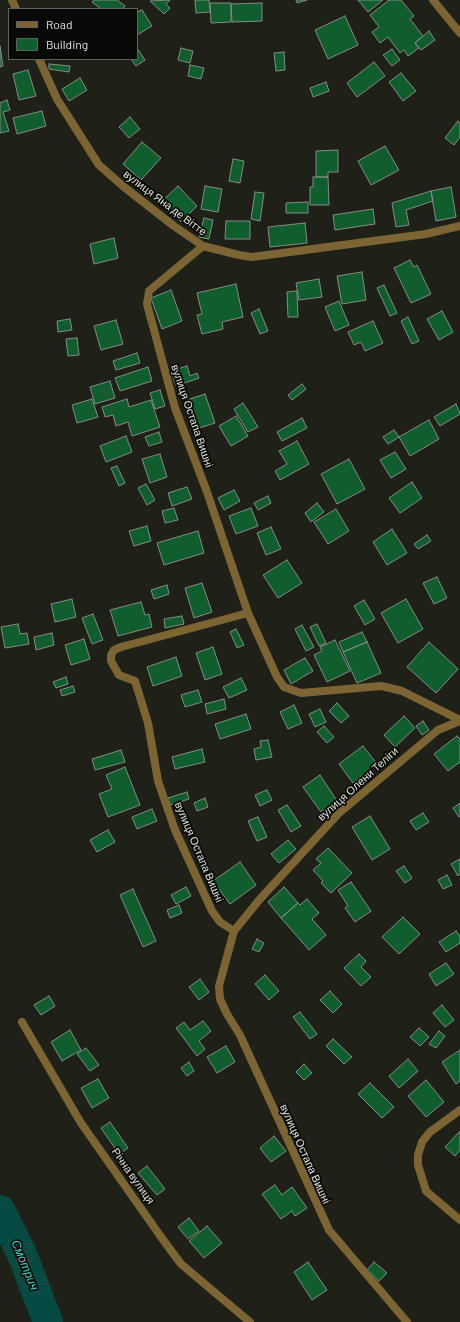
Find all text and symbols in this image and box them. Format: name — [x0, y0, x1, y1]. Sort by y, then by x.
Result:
legend — [8, 8, 138, 60]
text: Road — [46, 17, 73, 31]
text: Building — [46, 37, 88, 51]
street label: вулиця Яна де Вітте — [121, 167, 209, 239]
street label: вулиця Остапа Вишні — [168, 363, 216, 469]
street label: вулиця Олени Теліги — [315, 744, 401, 824]
street label: вулиця Остапа Вишні — [172, 800, 226, 904]
street label: вулиця Остапа Вишні — [277, 1102, 333, 1206]
street label: Річна вулиця — [109, 1145, 157, 1207]
water label: Смотрич — [8, 1238, 42, 1292]

